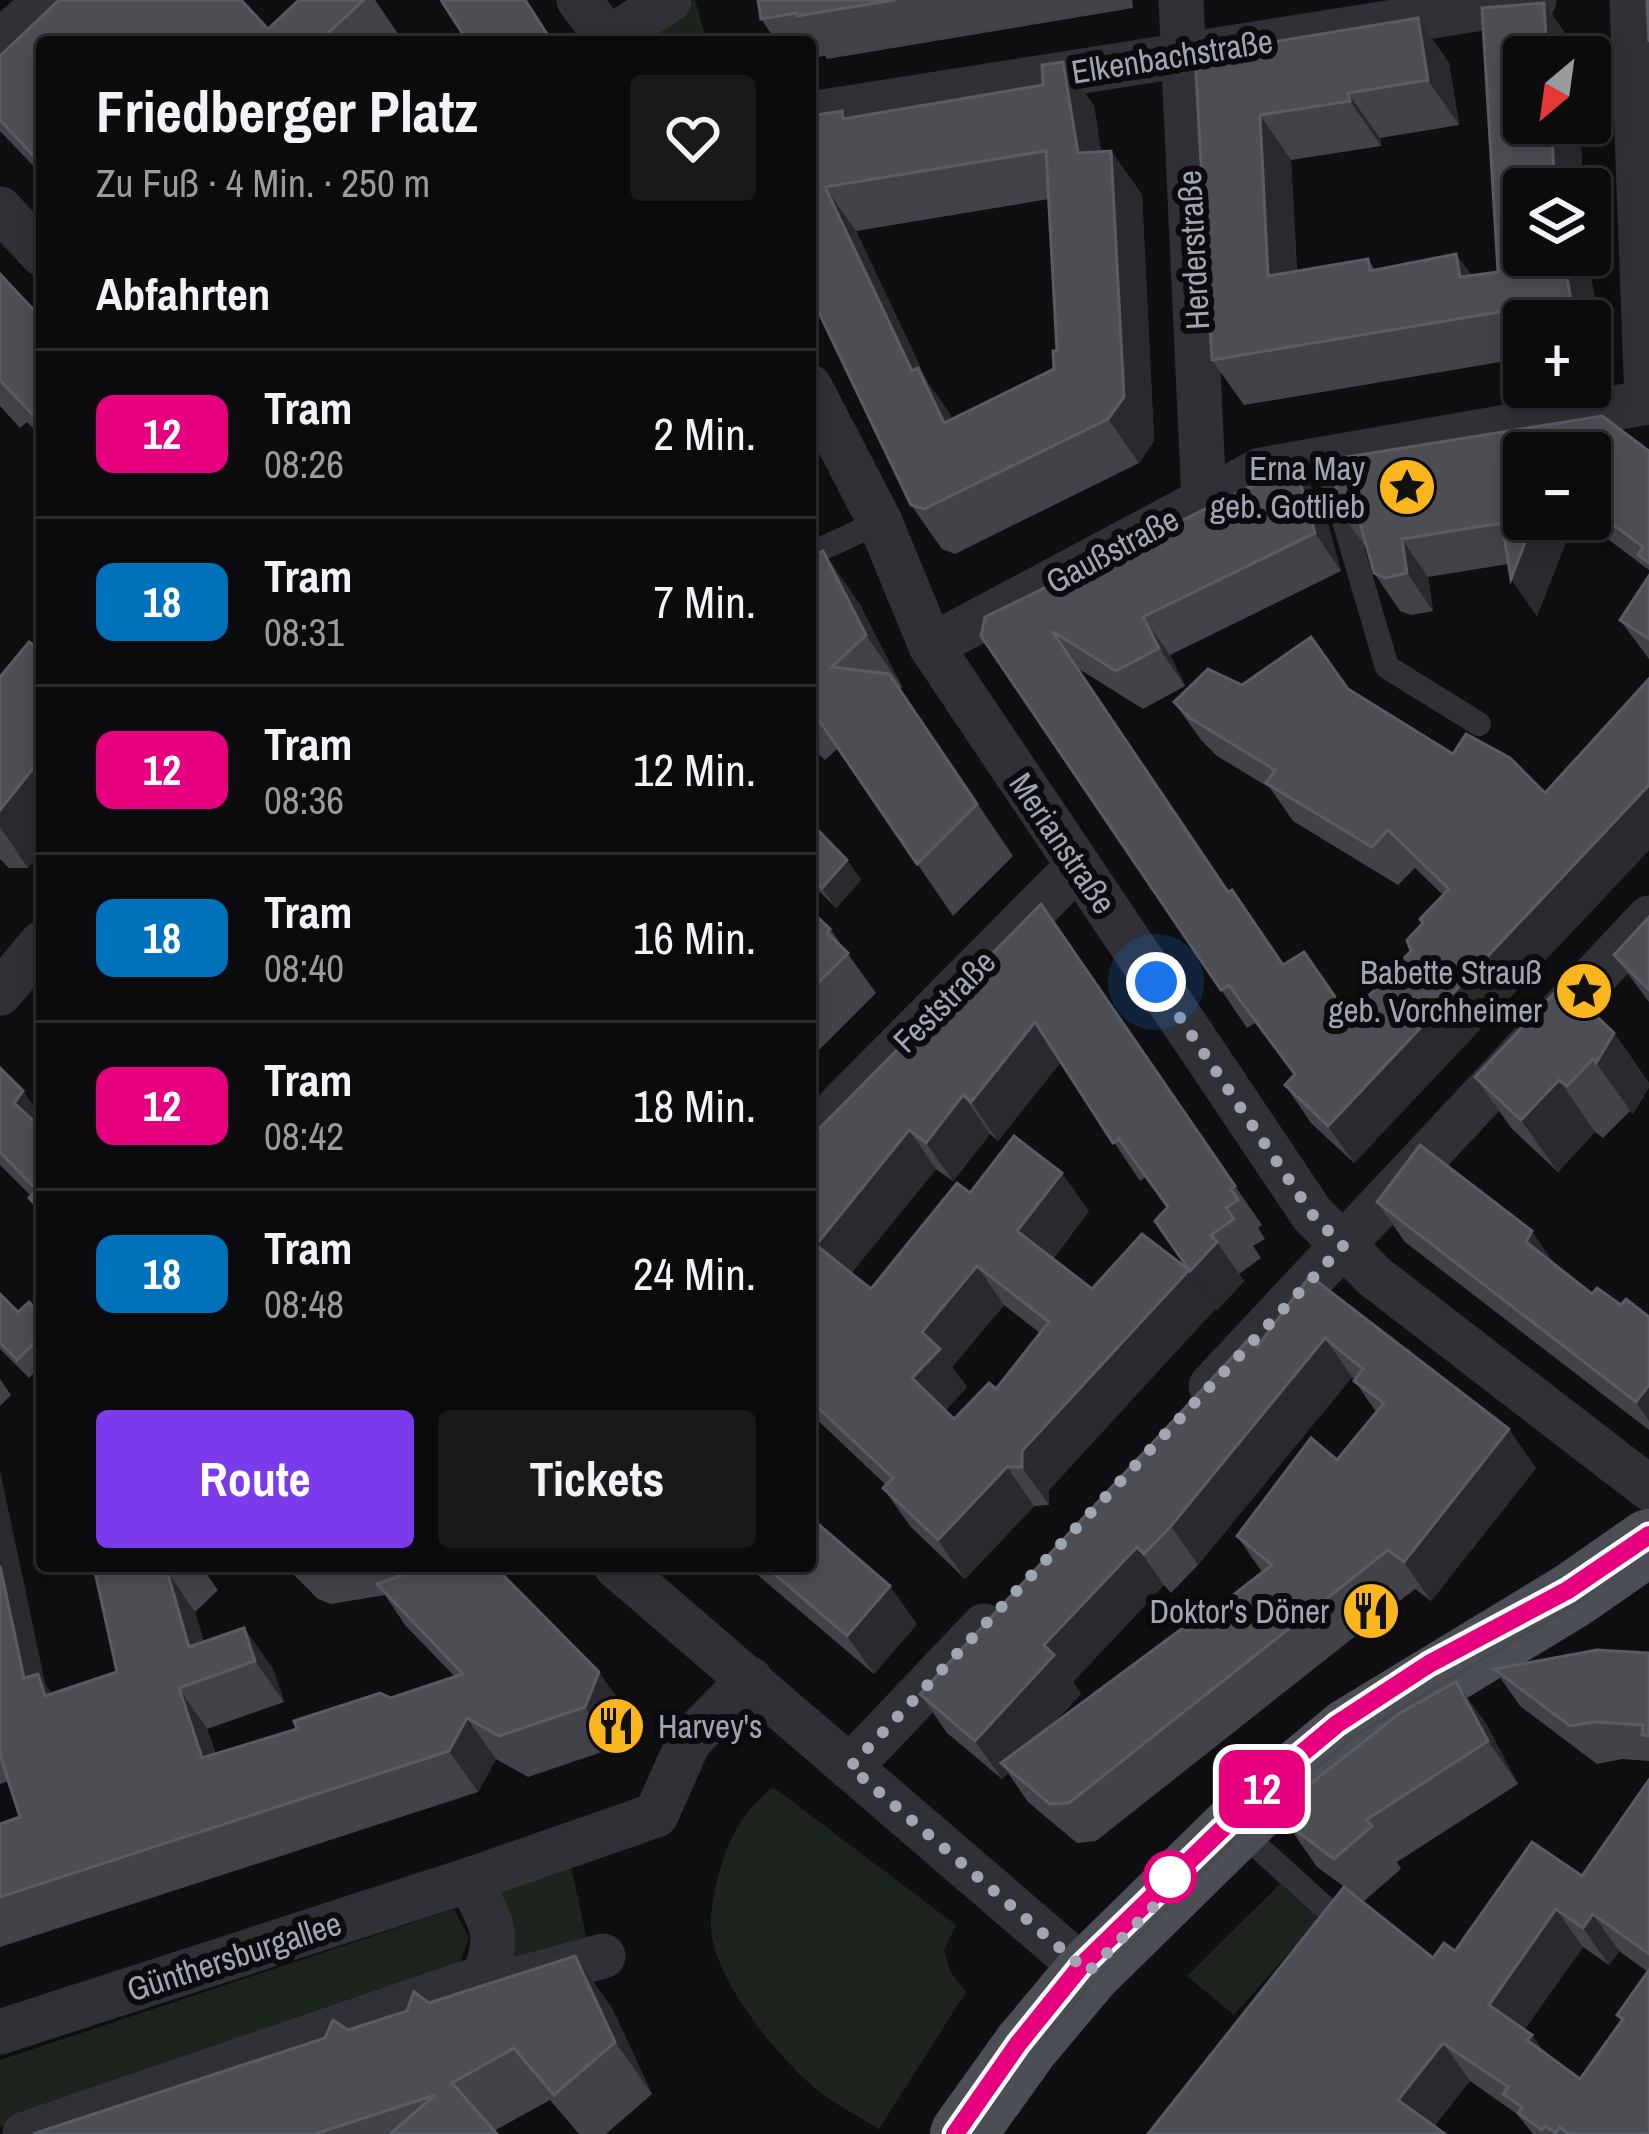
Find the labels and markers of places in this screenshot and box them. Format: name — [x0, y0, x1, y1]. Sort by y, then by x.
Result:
place label: Erna May geb. Gottlieb — [1210, 446, 1365, 528]
place icon: Erna May geb. Gottlieb — [1376, 456, 1438, 518]
place label: Babette Strauß geb. Vorchheimer — [1328, 950, 1542, 1032]
place icon: Babette Strauß geb. Vorchheimer — [1553, 960, 1615, 1022]
restaurant icon: Doktor's Döner — [1340, 1580, 1402, 1642]
place label: Doktor's Döner — [1149, 1589, 1329, 1633]
restaurant icon: Harvey's — [585, 1695, 647, 1757]
place label: Harvey's — [658, 1704, 762, 1748]
unlabelled marker — [1145, 1852, 1195, 1902]

